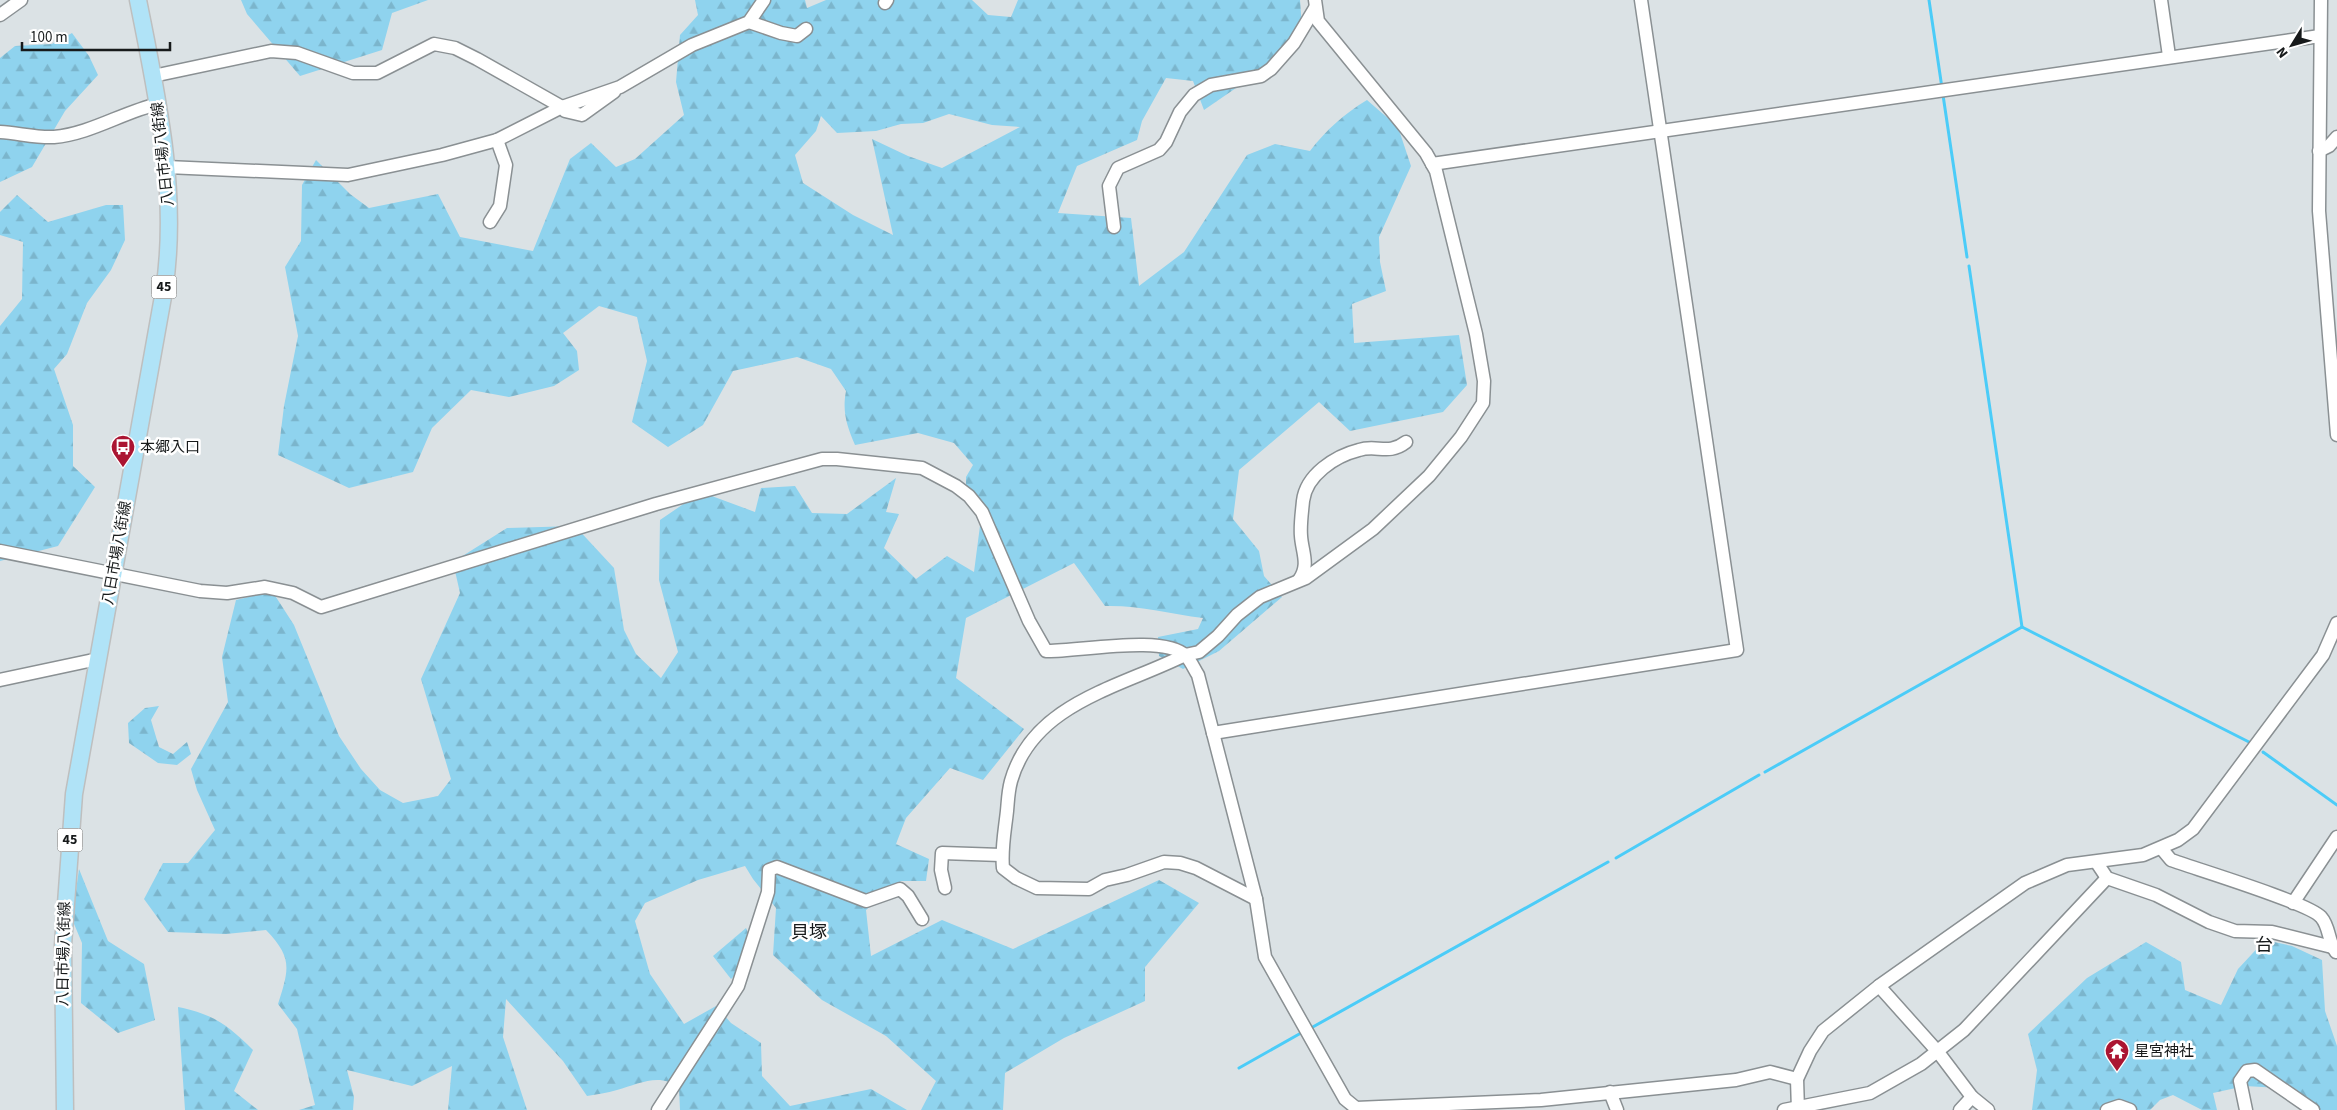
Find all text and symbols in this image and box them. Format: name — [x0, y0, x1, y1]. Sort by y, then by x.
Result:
scale bar — [22, 20, 170, 52]
north arrow — [2267, 20, 2317, 70]
text: 100 m — [30, 27, 68, 48]
text: N — [2272, 42, 2293, 62]
street label: 八日市場八街線 — [147, 101, 179, 207]
road number: 45 — [152, 276, 176, 298]
bus stop icon: 本郷入口 — [110, 434, 136, 468]
place label: 本郷入口 — [140, 437, 200, 458]
street label: 八日市場八街線 — [98, 499, 136, 607]
road number: 45 — [58, 828, 82, 852]
street label: 八日市場八街線 — [53, 901, 75, 1007]
district label: 貝塚 — [791, 920, 827, 945]
district label: 台 — [2255, 933, 2273, 958]
temple icon: 星宮神社 — [2104, 1038, 2130, 1072]
place label: 星宮神社 — [2134, 1041, 2194, 1062]

